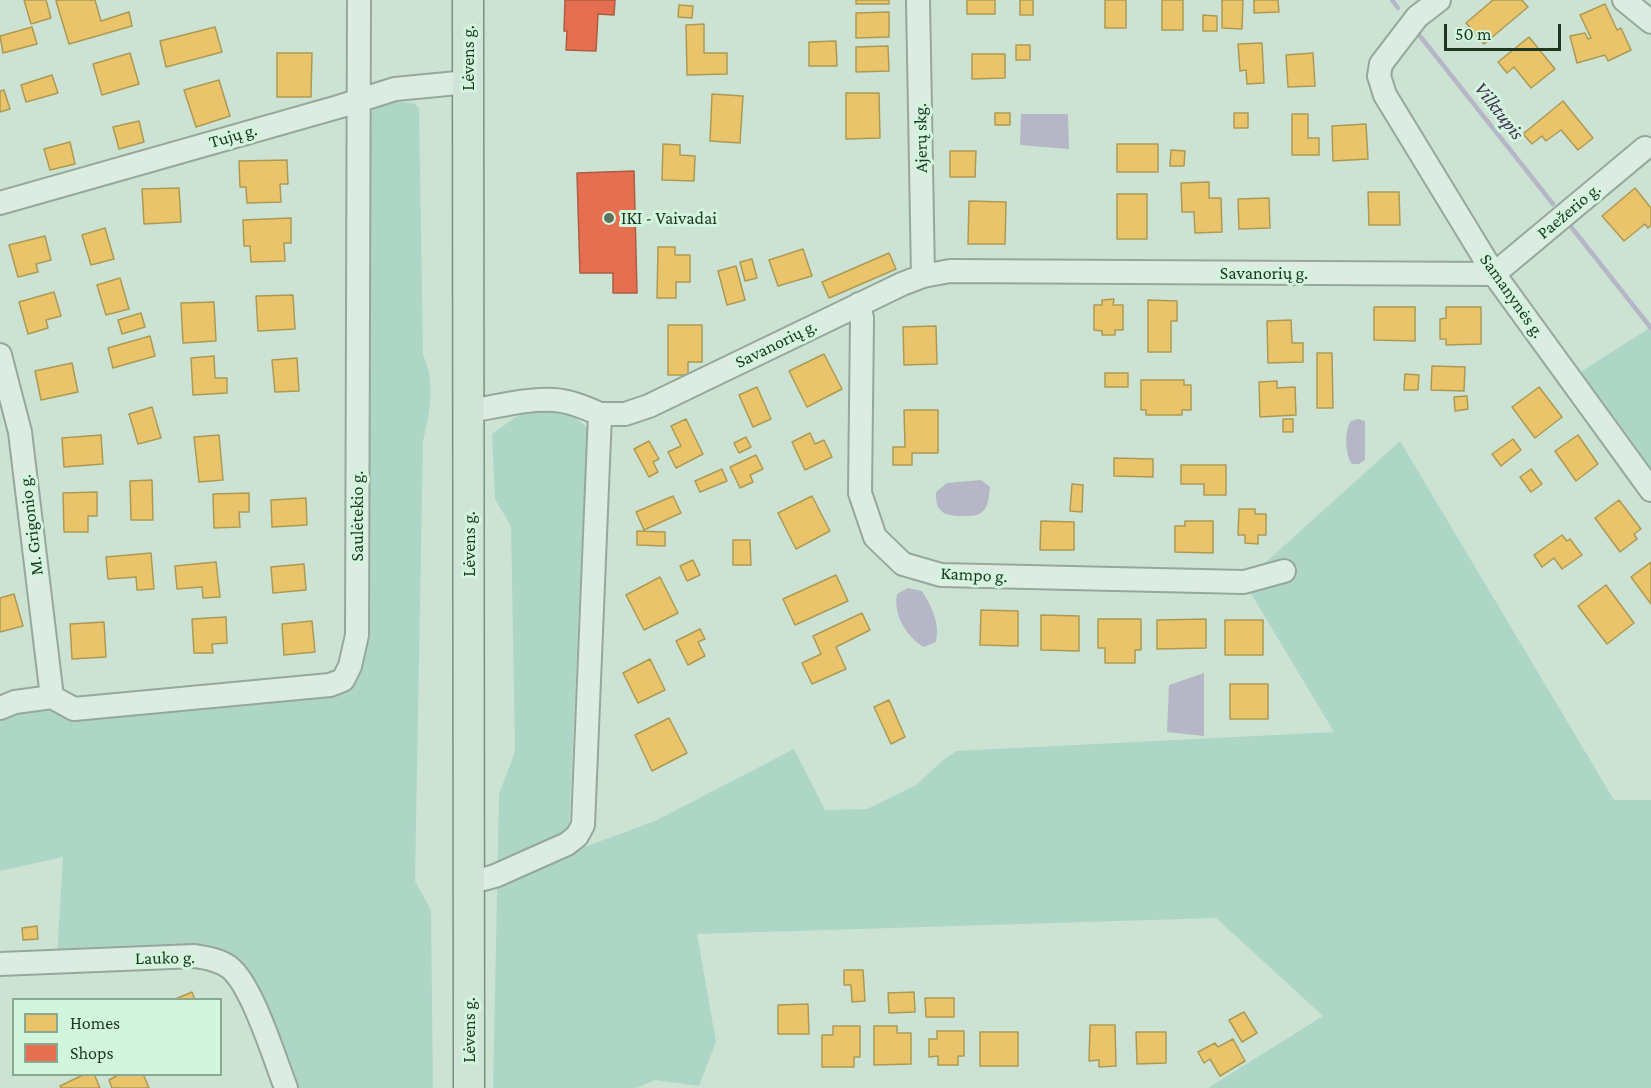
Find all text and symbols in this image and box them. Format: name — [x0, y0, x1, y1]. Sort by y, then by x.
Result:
scale bar — [1447, 12, 1564, 50]
text: 50 m — [1455, 24, 1492, 44]
street label: Lėvens g. — [457, 25, 479, 91]
water label: Vilktupis — [1469, 77, 1529, 145]
street label: Ajerų skg. — [910, 103, 932, 173]
street label: Tujų g. — [206, 119, 260, 153]
street label: Paežerio g. — [1533, 178, 1605, 244]
place label: IKI - Vaivadai — [621, 207, 717, 229]
marker: IKI - Vaivadai — [602, 211, 616, 225]
street label: Samanynės g. — [1475, 250, 1549, 342]
street label: Savanorių g. — [1220, 262, 1308, 284]
street label: Savanorių g. — [732, 315, 820, 373]
street label: Saulėtekio g. — [346, 471, 368, 561]
street label: M. Grigonio g. — [14, 473, 48, 577]
street label: Lėvens g. — [458, 511, 480, 577]
street label: Kampo g. — [940, 562, 1008, 588]
street label: Lauko g. — [135, 947, 195, 969]
street label: Lėvens g. — [458, 997, 480, 1063]
legend — [12, 998, 222, 1076]
text: Homes — [70, 1013, 120, 1033]
text: Shops — [70, 1043, 114, 1063]

